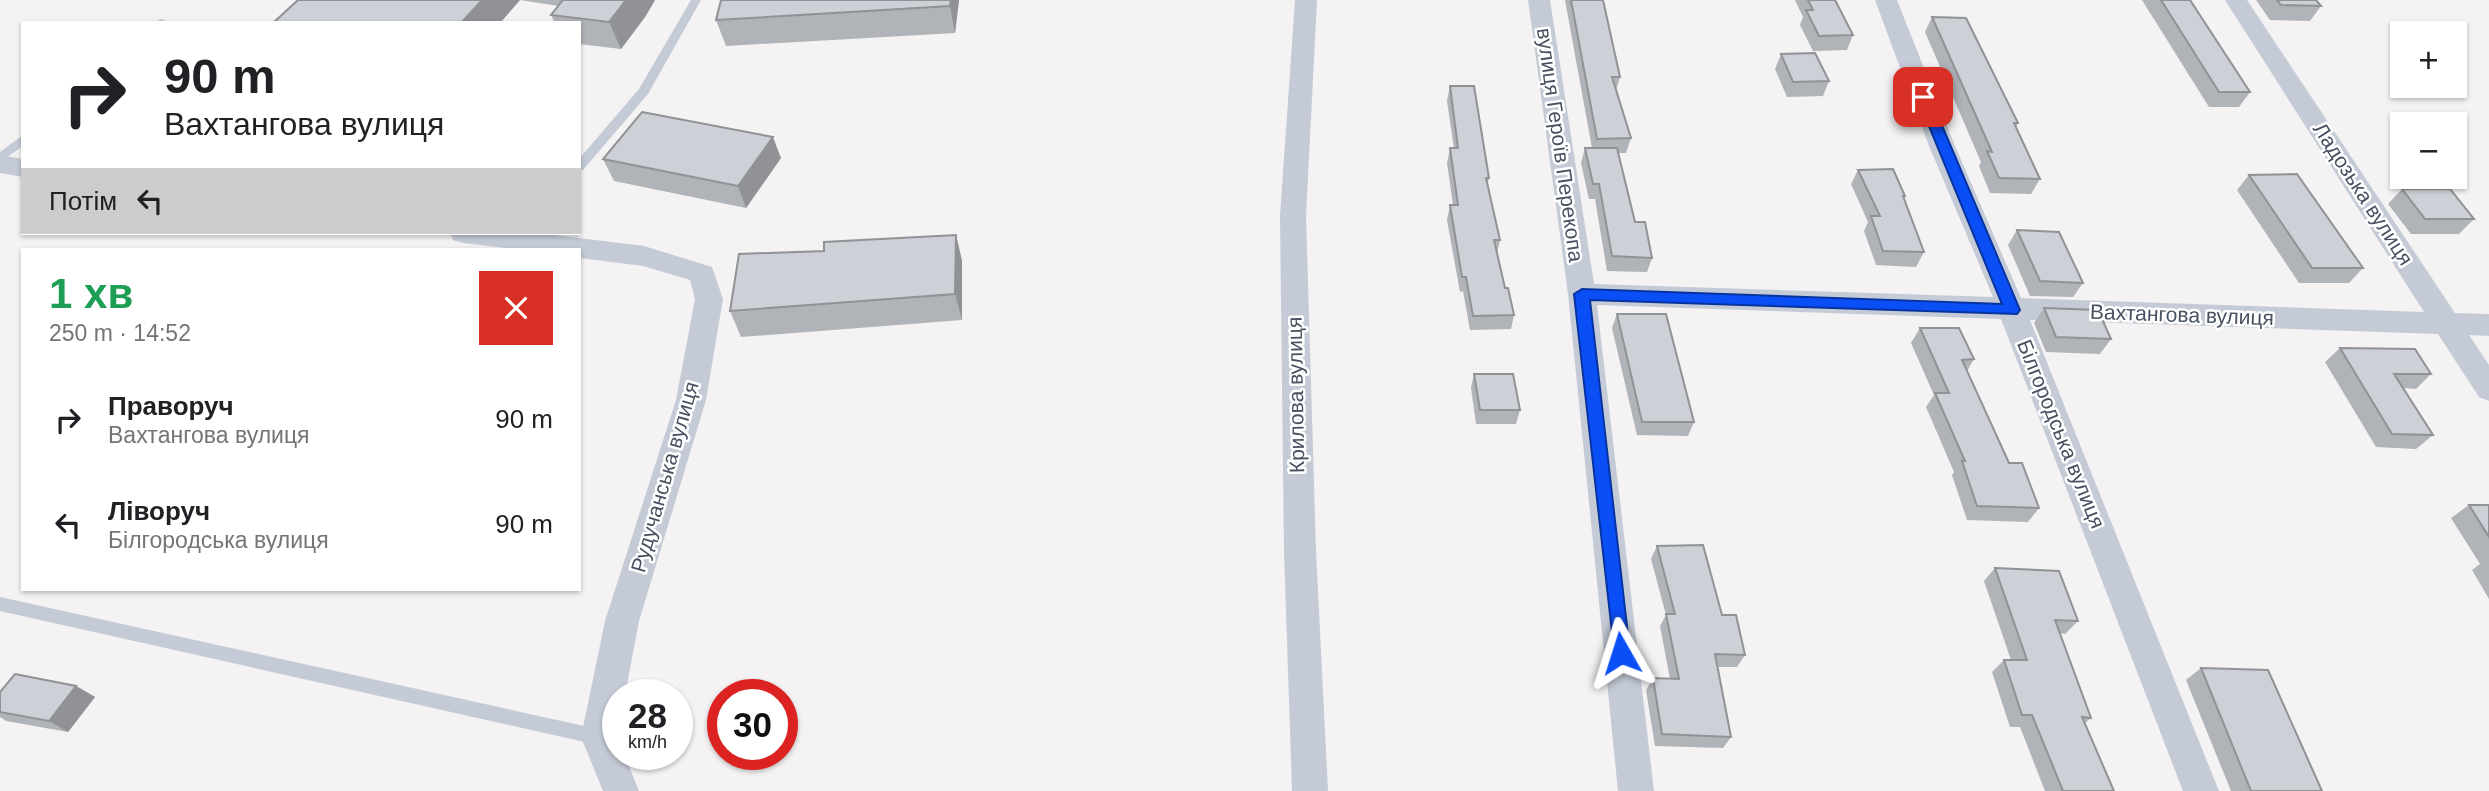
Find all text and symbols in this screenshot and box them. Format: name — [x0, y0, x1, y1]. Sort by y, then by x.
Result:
map controls — [2390, 21, 2467, 189]
button: + — [2390, 21, 2467, 98]
street label: вулиця Героїв Перекопа — [1533, 26, 1588, 264]
icon: right — [49, 49, 140, 140]
text: 90 m — [164, 49, 276, 103]
pin — [1893, 67, 1953, 127]
icon: arrive — [1904, 78, 1942, 116]
text: Вахтангова вулиця — [164, 106, 444, 142]
button: − — [2390, 112, 2467, 189]
street label: Ладозька вулиця — [2309, 118, 2418, 269]
icon: left — [131, 182, 169, 220]
text: Потім — [49, 186, 117, 216]
text: 1 хв — [49, 270, 133, 317]
button: close — [479, 271, 553, 345]
street label: Вахтангова вулиця — [2090, 300, 2274, 329]
street label: Крилова вулиця — [1283, 317, 1308, 473]
text: 250 m · 14:52 — [49, 320, 191, 346]
street label: Білгородська вулиця — [2013, 336, 2110, 532]
street label: Рудучанська вулиця — [626, 379, 703, 575]
text: Праворуч — [108, 391, 234, 421]
icon: right — [49, 401, 87, 439]
text: 90 m — [495, 404, 553, 434]
text: Вахтангова вулиця — [108, 422, 310, 448]
text: Ліворуч — [108, 496, 210, 526]
icon: left — [49, 506, 87, 544]
text: 90 m — [495, 509, 553, 539]
text: Білгородська вулиця — [108, 527, 329, 553]
position arrow — [1584, 616, 1658, 690]
speed limit sign: 30 — [707, 679, 798, 770]
text: 28 — [628, 696, 667, 735]
text: km/h — [628, 732, 667, 752]

